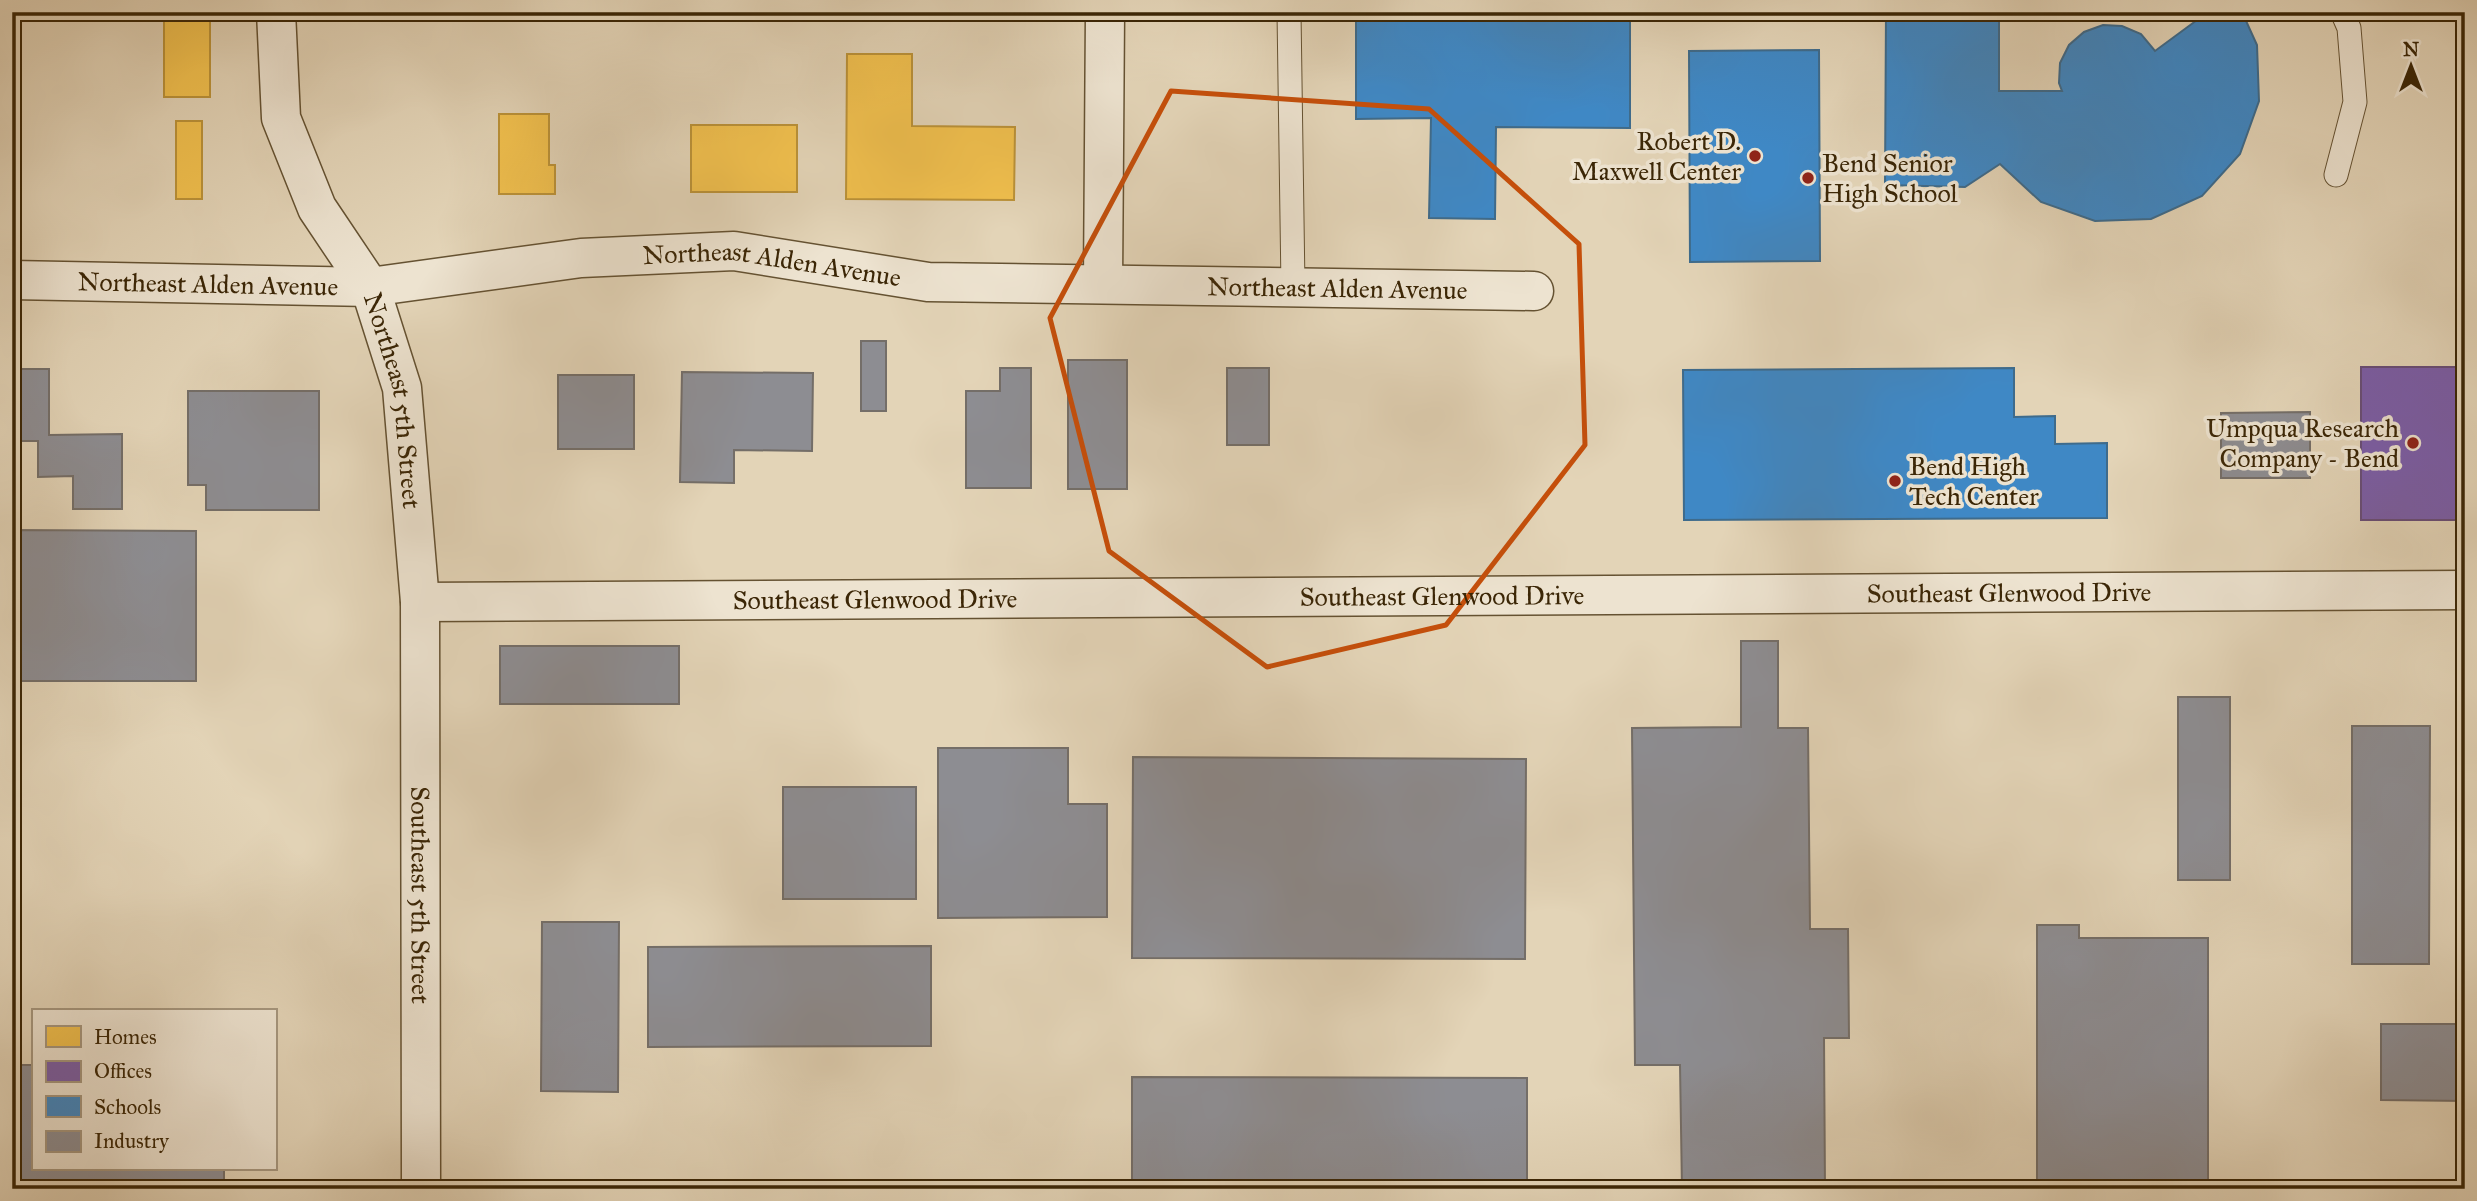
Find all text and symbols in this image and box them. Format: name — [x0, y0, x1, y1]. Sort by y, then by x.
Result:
north arrow — [2376, 32, 2446, 102]
text: N — [2403, 38, 2419, 61]
place label: Robert D. Maxwell Center — [1572, 125, 1741, 187]
place label: Bend Senior High School — [1822, 147, 1958, 209]
marker: Robert D. Maxwell Center — [1747, 148, 1763, 164]
marker: Bend Senior High School — [1800, 170, 1816, 186]
street label: Northeast Alden Avenue — [642, 235, 904, 293]
street label: Northeast Alden Avenue — [77, 265, 339, 302]
street label: Northeast Alden Avenue — [1207, 270, 1468, 306]
street label: Northeast 5th Street — [357, 288, 428, 510]
place label: Umpqua Research Company - Bend — [2206, 412, 2400, 474]
marker: Umpqua Research Company - Bend — [2405, 435, 2421, 451]
place label: Bend High Tech Center — [1909, 450, 2039, 512]
marker: Bend High Tech Center — [1887, 473, 1903, 489]
street label: Southeast Glenwood Drive — [1866, 576, 2152, 610]
street label: Southeast Glenwood Drive — [1300, 579, 1585, 613]
street label: Southeast Glenwood Drive — [733, 582, 1018, 616]
street label: Southeast 5th Street — [404, 786, 437, 1004]
legend — [32, 1009, 276, 1170]
text: Homes — [94, 1024, 157, 1050]
text: Offices — [94, 1058, 152, 1084]
text: Schools — [94, 1094, 161, 1120]
text: Industry — [94, 1128, 170, 1154]

